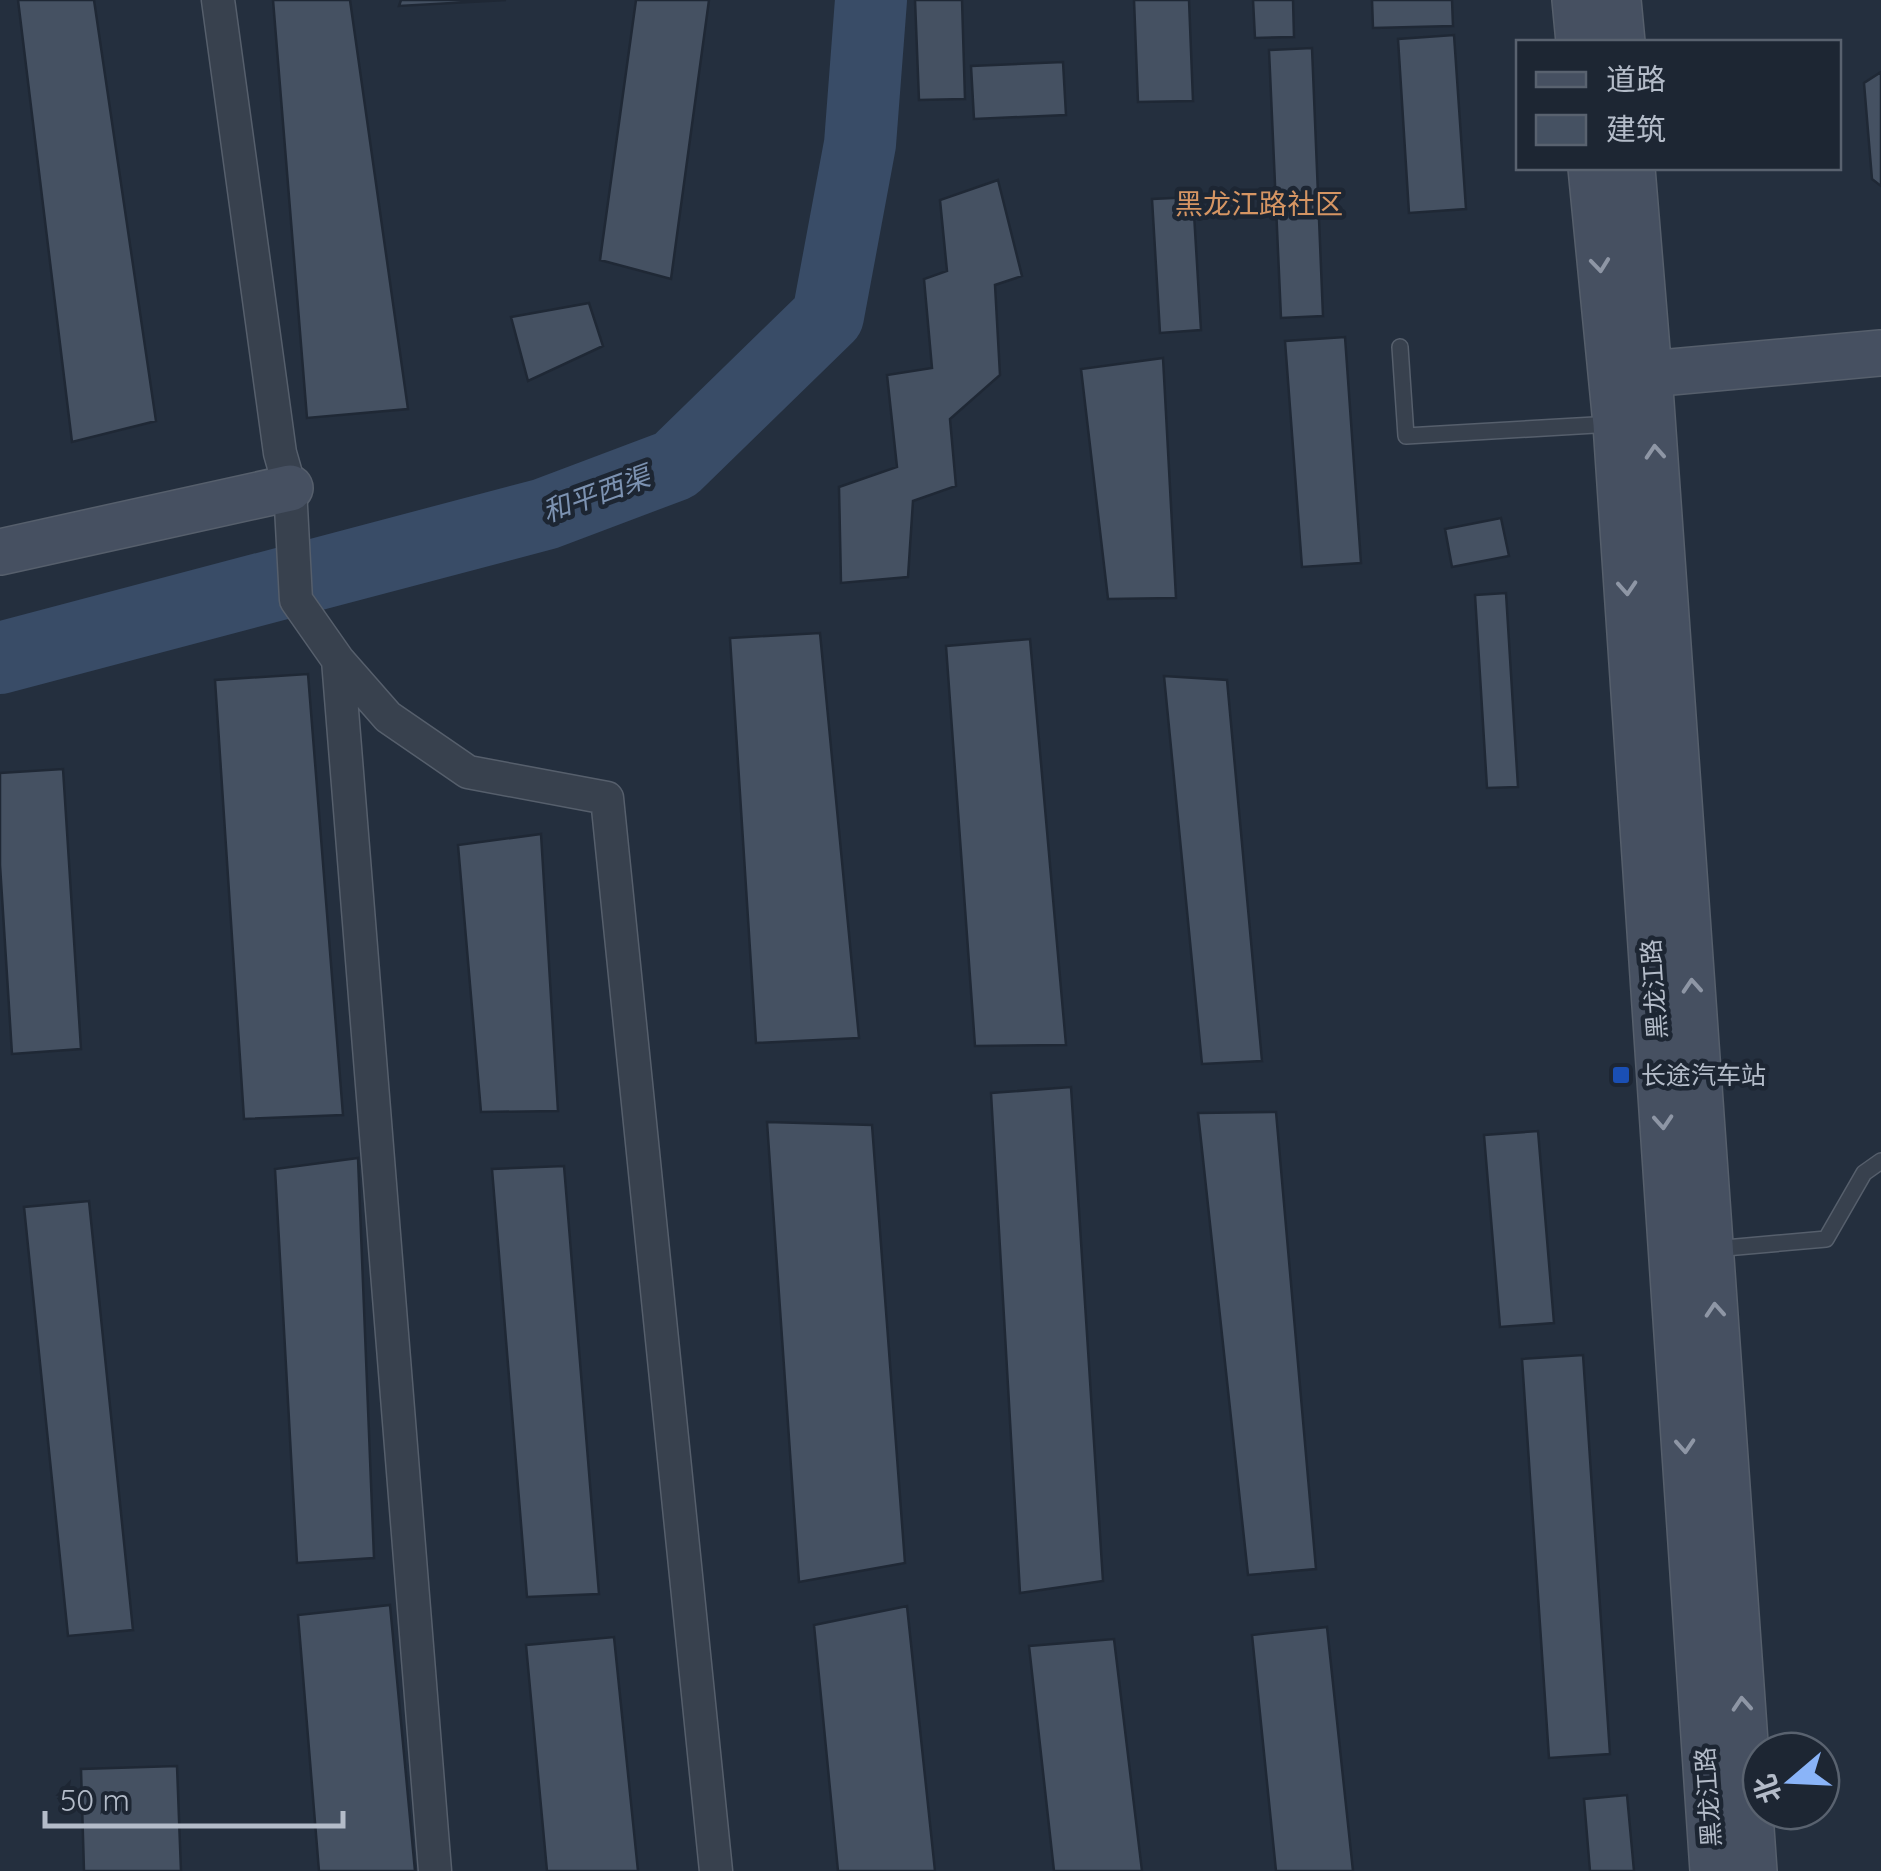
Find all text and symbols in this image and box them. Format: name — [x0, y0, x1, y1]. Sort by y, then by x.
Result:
legend — [1516, 40, 1841, 170]
text: 道路 — [1606, 60, 1666, 98]
text: 建筑 — [1606, 110, 1666, 148]
district label: 黑龙江路社区 — [1175, 186, 1343, 221]
one-way arrow — [1589, 257, 1611, 273]
one-way arrow — [1645, 443, 1666, 459]
water label: 和平西渠 — [537, 457, 658, 529]
one-way arrow — [1616, 581, 1637, 597]
street label: 黑龙江路 — [1635, 938, 1672, 1040]
one-way arrow — [1682, 977, 1703, 993]
place label: 长途汽车站 — [1641, 1059, 1766, 1090]
marker: 长途汽车站 — [1610, 1064, 1632, 1086]
one-way arrow — [1652, 1115, 1673, 1131]
one-way arrow — [1704, 1301, 1726, 1317]
one-way arrow — [1673, 1439, 1695, 1455]
one-way arrow — [1732, 1695, 1753, 1711]
north arrow — [1741, 1731, 1841, 1831]
street label: 黑龙江路 — [1689, 1746, 1726, 1848]
scale bar — [45, 1766, 342, 1828]
text: 北 — [1746, 1770, 1788, 1808]
text: 50 m — [60, 1781, 130, 1819]

